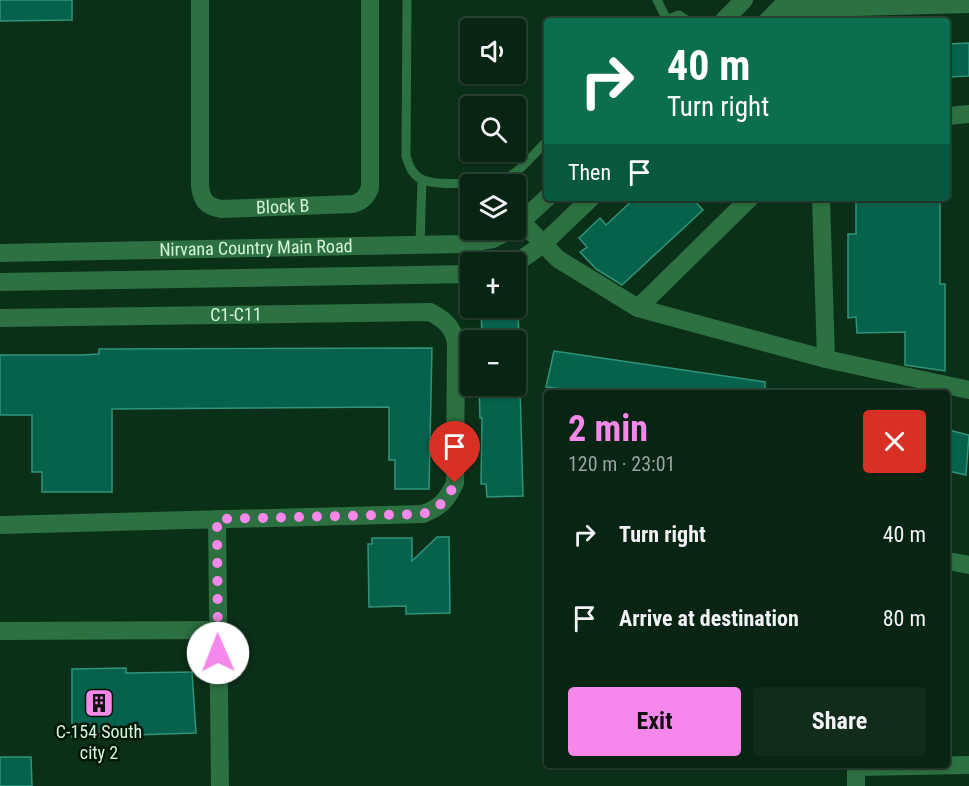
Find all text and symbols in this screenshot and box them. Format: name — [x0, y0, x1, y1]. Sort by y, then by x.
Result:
map controls — [460, 18, 526, 396]
button: sound — [460, 18, 526, 84]
text: 40 m — [667, 41, 750, 90]
icon: right — [568, 42, 646, 120]
text: Turn right — [667, 91, 769, 123]
button: search — [460, 96, 526, 162]
icon: arrive — [623, 156, 656, 189]
text: Then — [568, 160, 611, 185]
button: layers — [460, 174, 526, 240]
street label: Block B — [256, 195, 310, 218]
street label: Nirvana Country Main Road — [159, 235, 353, 260]
button: + — [460, 252, 526, 318]
street label: C1-C11 — [210, 303, 262, 325]
button: − — [460, 330, 526, 396]
text: 2 min — [568, 408, 648, 450]
button: close — [863, 410, 926, 473]
pin — [429, 421, 480, 483]
icon: arrive — [438, 430, 471, 463]
text: 120 m · 23:01 — [568, 452, 675, 476]
icon: right — [568, 518, 601, 551]
text: Turn right — [619, 522, 706, 547]
text: 40 m — [883, 522, 926, 547]
icon: arrive — [568, 602, 601, 635]
text: Arrive at destination — [619, 606, 799, 631]
text: 80 m — [883, 606, 926, 631]
position arrow — [186, 621, 250, 685]
building icon: C-154 South city 2 — [83, 687, 115, 719]
button: Exit — [568, 687, 741, 756]
button: Share — [753, 687, 926, 756]
place label: C-154 South city 2 — [56, 721, 142, 763]

